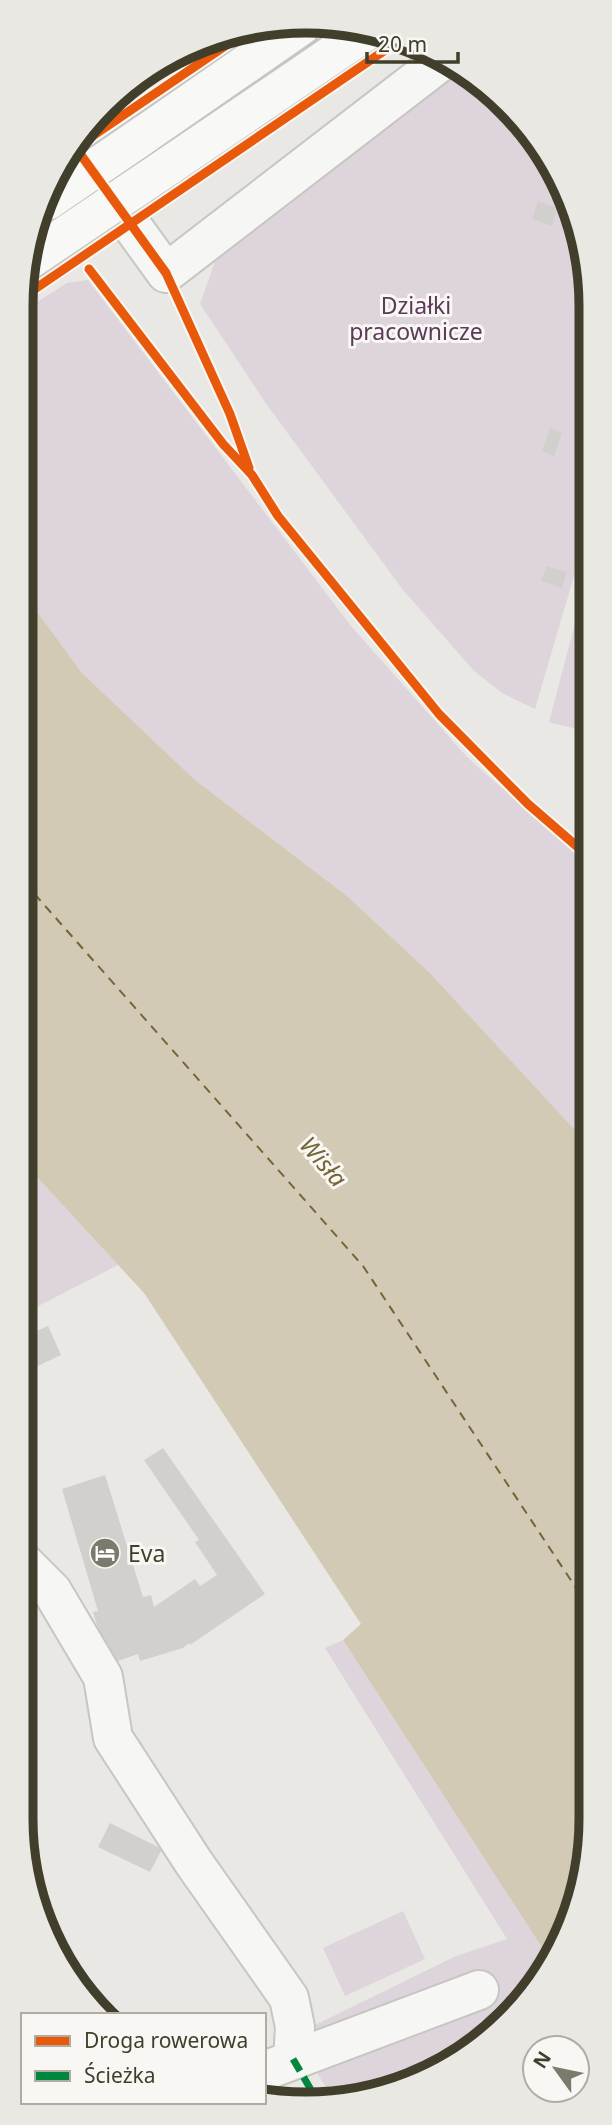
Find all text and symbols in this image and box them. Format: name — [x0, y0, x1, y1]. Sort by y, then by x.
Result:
scale bar — [367, 21, 458, 65]
text: 20 m — [378, 30, 427, 58]
park label: Działki pracownicze — [349, 289, 483, 347]
water label: Wisła — [293, 1129, 355, 1194]
hotel icon: Eva — [88, 1536, 122, 1570]
place label: Eva — [128, 1537, 165, 1569]
legend — [21, 2013, 266, 2104]
text: Droga rowerowa — [84, 2026, 248, 2054]
north arrow — [521, 2034, 591, 2104]
text: N — [527, 2046, 557, 2073]
text: Ścieżka — [84, 2061, 156, 2089]

